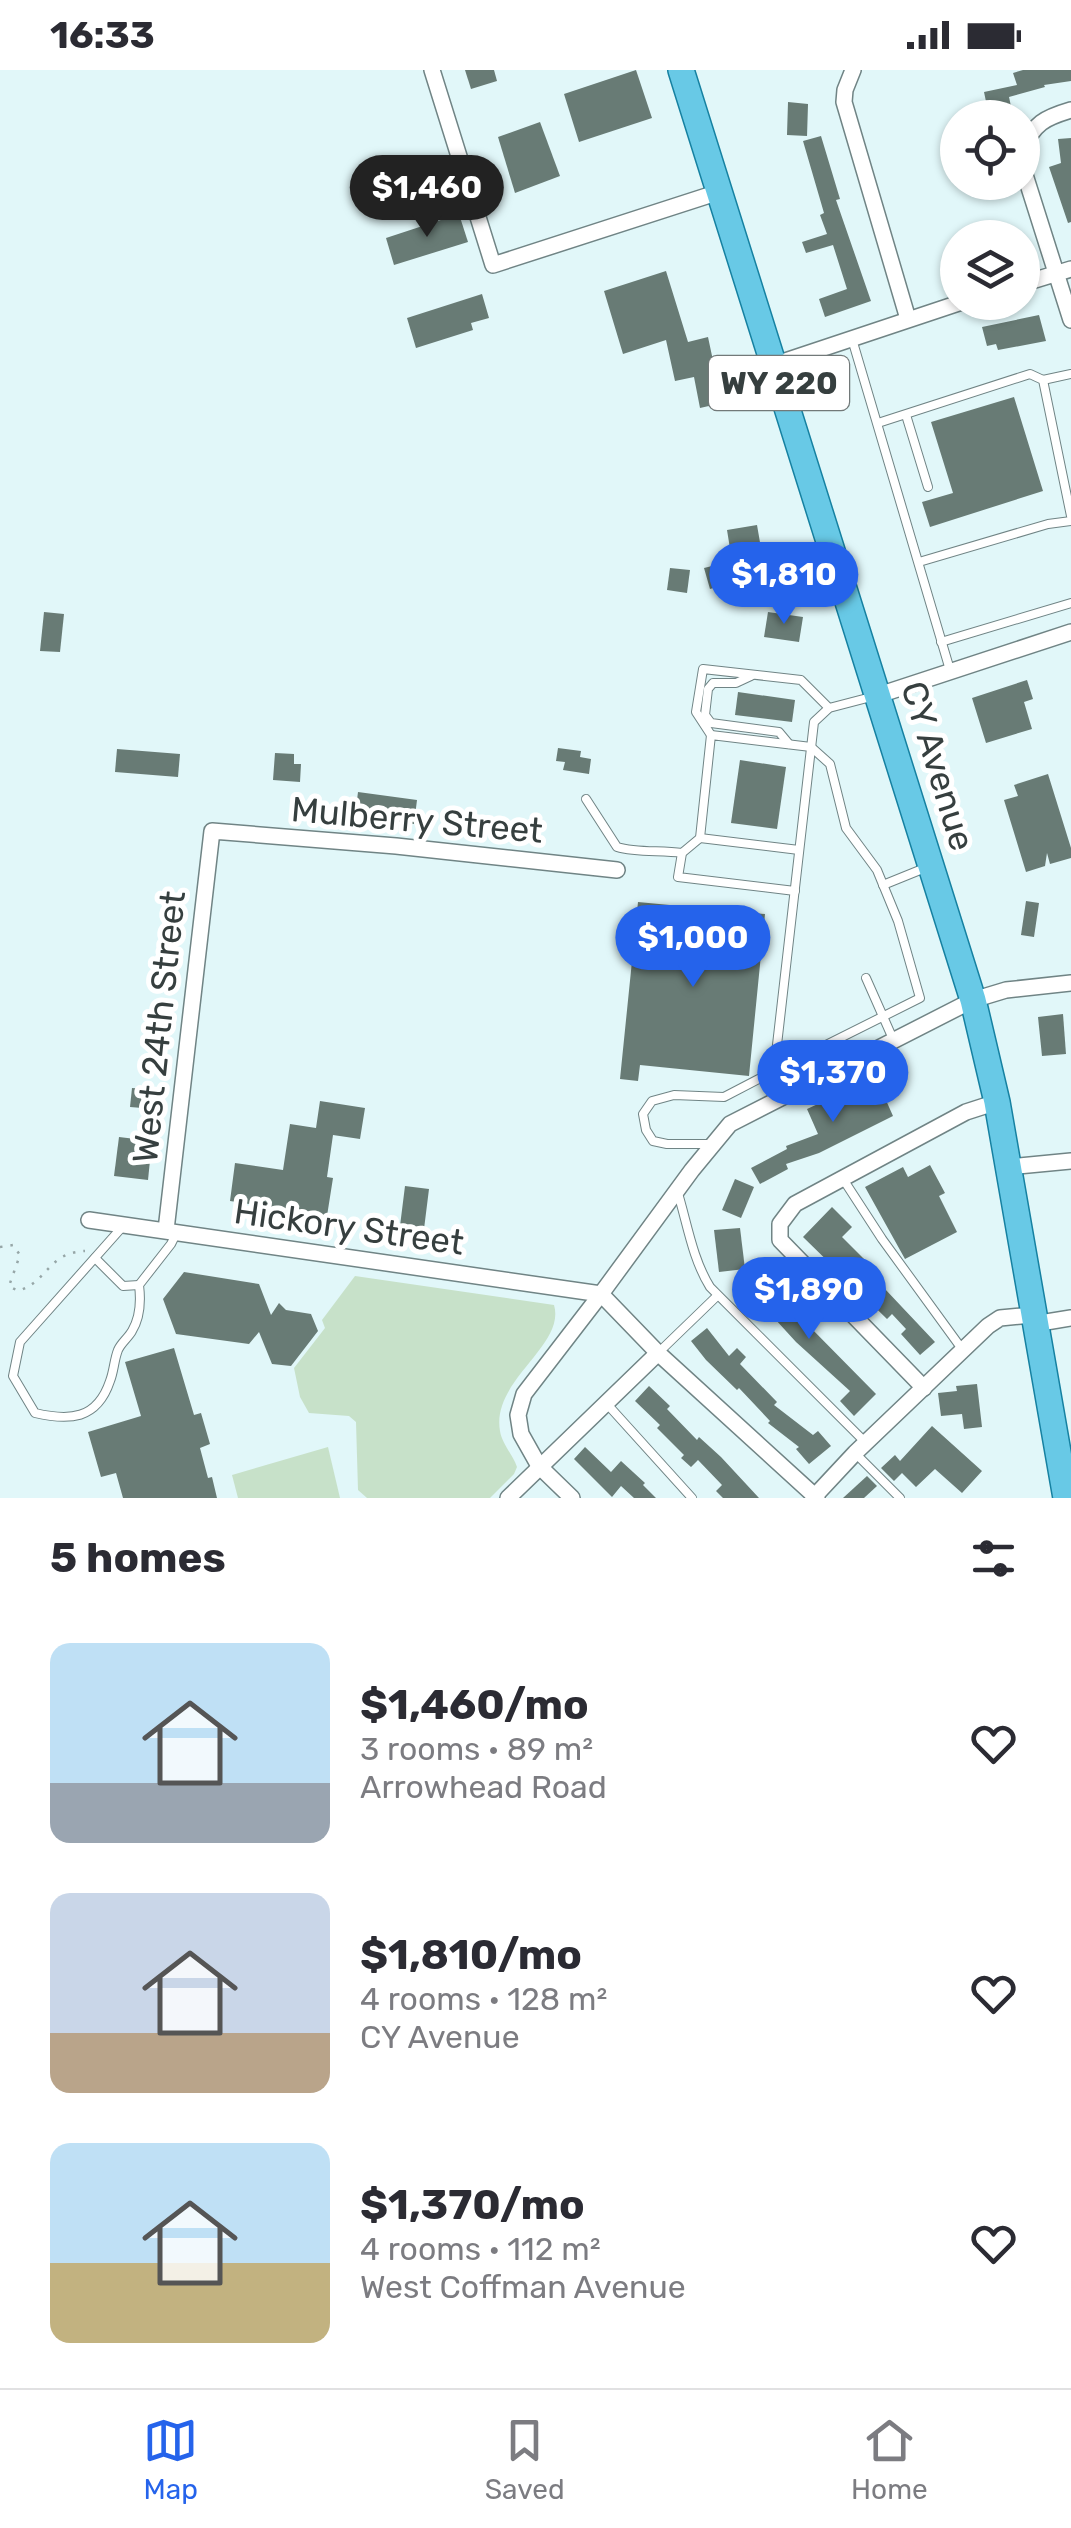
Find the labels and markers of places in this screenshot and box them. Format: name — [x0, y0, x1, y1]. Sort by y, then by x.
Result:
pin: $1,460 — [346, 155, 508, 240]
pin: $1,810 — [703, 542, 865, 627]
pin: $1,000 — [612, 905, 774, 990]
pin: $1,370 — [752, 1040, 914, 1125]
pin: $1,890 — [728, 1257, 890, 1342]

